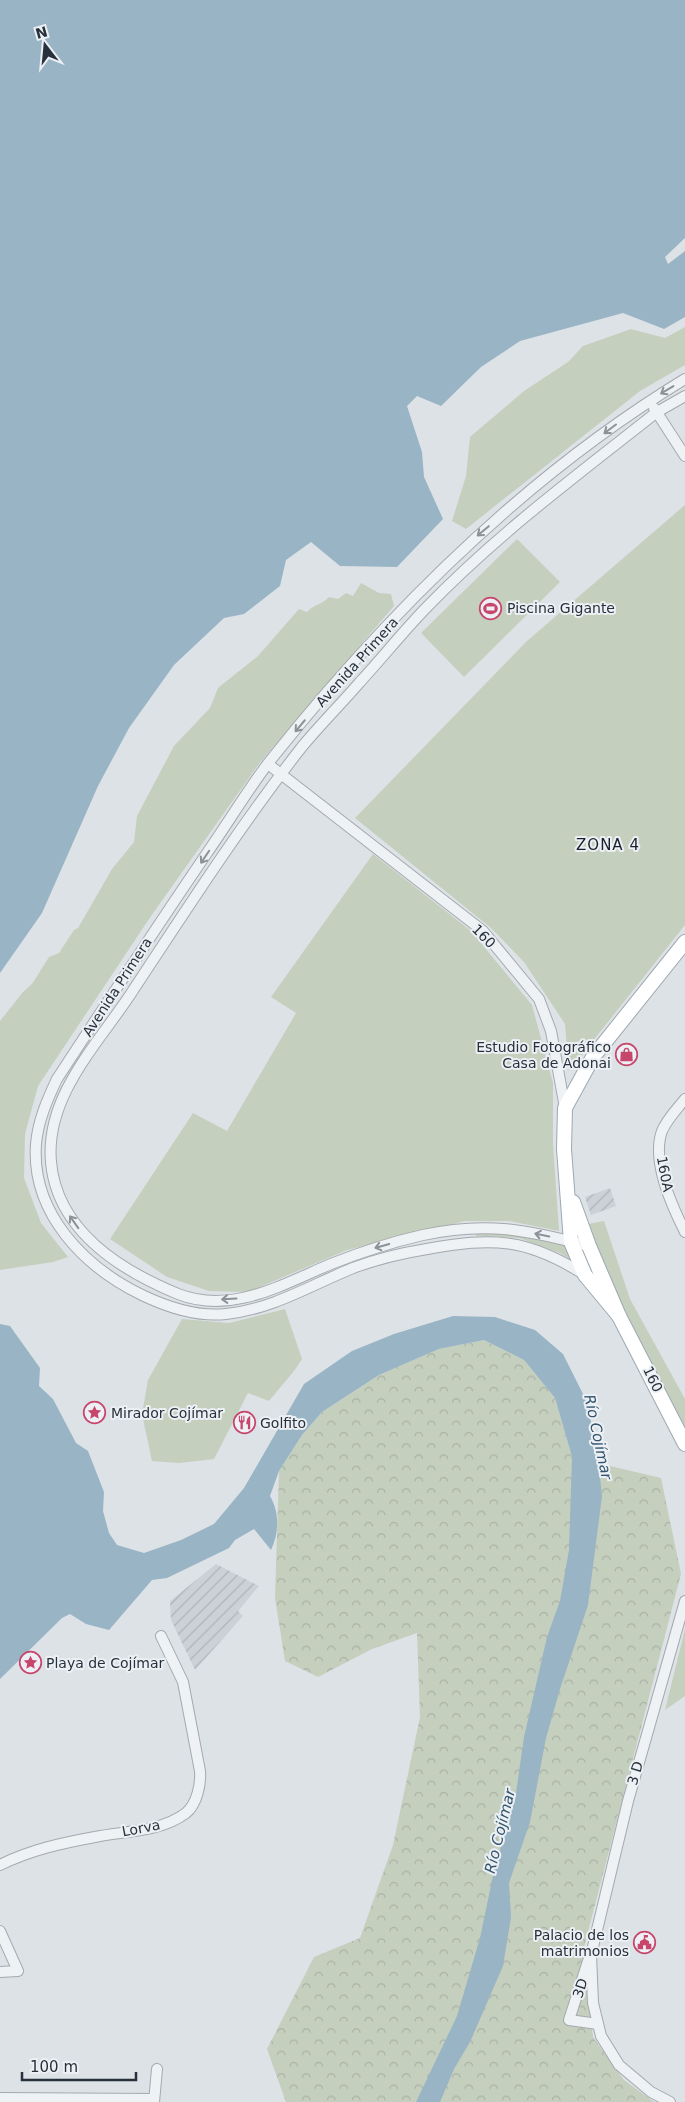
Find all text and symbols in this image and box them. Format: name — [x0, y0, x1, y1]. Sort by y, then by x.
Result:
north arrow — [20, 20, 70, 70]
text: N — [34, 23, 49, 42]
one-way arrow — [661, 385, 675, 395]
one-way arrow — [604, 424, 617, 435]
one-way arrow — [477, 525, 490, 536]
sports icon: Piscina Gigante — [479, 596, 503, 620]
place label: Piscina Gigante — [507, 600, 615, 616]
street label: Avenida Primera — [313, 614, 401, 710]
one-way arrow — [295, 719, 306, 732]
district label: ZONA 4 — [576, 836, 640, 854]
one-way arrow — [199, 849, 209, 863]
street label: 160 — [469, 921, 499, 951]
street label: Avenida Primera — [79, 935, 155, 1039]
place label: Estudio Fotográfico Casa de Adonai — [476, 1039, 611, 1071]
shop icon: Estudio Fotográfico Casa de Adonai — [615, 1043, 639, 1067]
street label: 160A — [654, 1155, 676, 1194]
one-way arrow — [69, 1215, 79, 1229]
one-way arrow — [534, 1230, 550, 1239]
one-way arrow — [374, 1242, 390, 1252]
one-way arrow — [222, 1295, 238, 1304]
street label: 160 — [640, 1363, 666, 1395]
water label: Río Cojímar — [580, 1393, 616, 1482]
place icon: Mirador Cojímar — [83, 1401, 107, 1425]
place label: Mirador Cojímar — [111, 1405, 223, 1421]
restaurant icon: Golfito — [232, 1411, 256, 1435]
place label: Golfito — [260, 1415, 306, 1431]
place icon: Playa de Cojímar — [18, 1651, 42, 1675]
place label: Playa de Cojímar — [46, 1655, 165, 1671]
street label: 3 D — [624, 1759, 646, 1787]
water label: Río Cojímar — [481, 1786, 519, 1875]
street label: Lorva — [120, 1816, 162, 1840]
place label: Palacio de los matrimonios — [534, 1927, 629, 1959]
public building icon: Palacio de los matrimonios — [633, 1931, 657, 1955]
street label: 3D — [569, 1976, 591, 2000]
scale bar — [22, 2050, 136, 2082]
text: 100 m — [30, 2058, 78, 2076]

